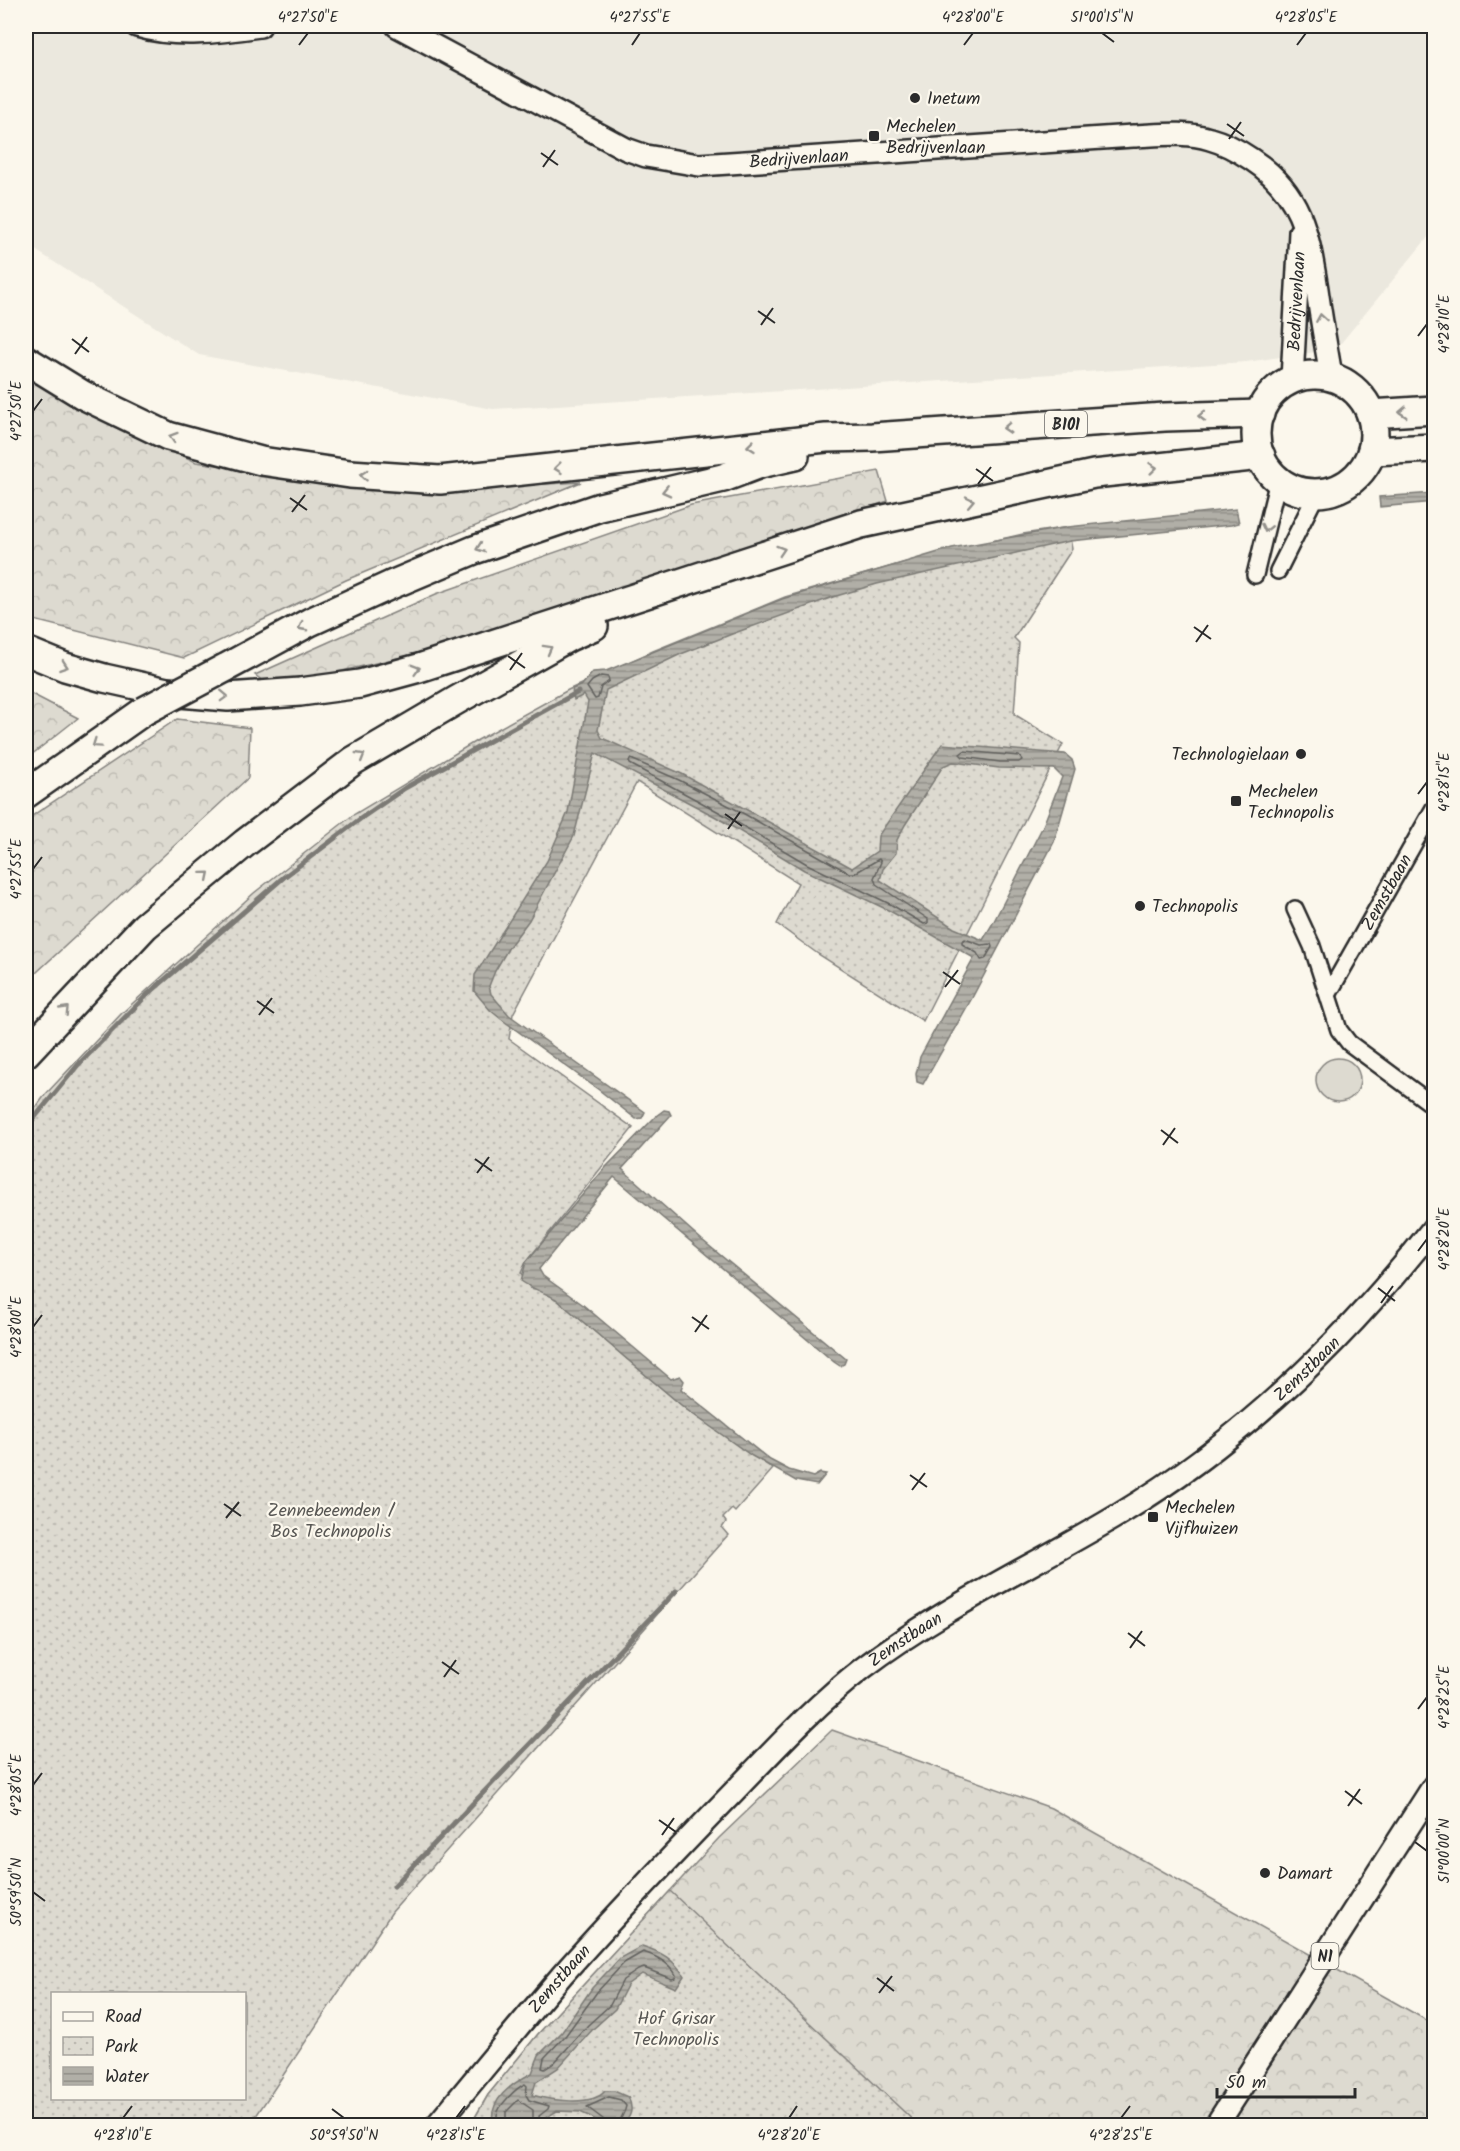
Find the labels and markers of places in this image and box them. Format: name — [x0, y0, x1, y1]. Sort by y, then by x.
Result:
place label: Inetum — [927, 85, 980, 114]
marker: Inetum — [908, 91, 922, 105]
place label: Mechelen Bedrijvenlaan — [886, 113, 986, 163]
marker: Mechelen Bedrijvenlaan — [867, 129, 881, 143]
place label: Technologielaan — [1171, 741, 1289, 770]
marker: Technologielaan — [1294, 747, 1308, 761]
place label: Mechelen Technopolis — [1248, 778, 1335, 828]
marker: Mechelen Technopolis — [1229, 794, 1243, 808]
place label: Technopolis — [1152, 893, 1239, 922]
marker: Technopolis — [1133, 899, 1147, 913]
place label: Mechelen Vijfhuizen — [1165, 1494, 1238, 1544]
marker: Mechelen Vijfhuizen — [1146, 1510, 1160, 1524]
place label: Damart — [1277, 1860, 1334, 1889]
marker: Damart — [1258, 1866, 1272, 1880]

